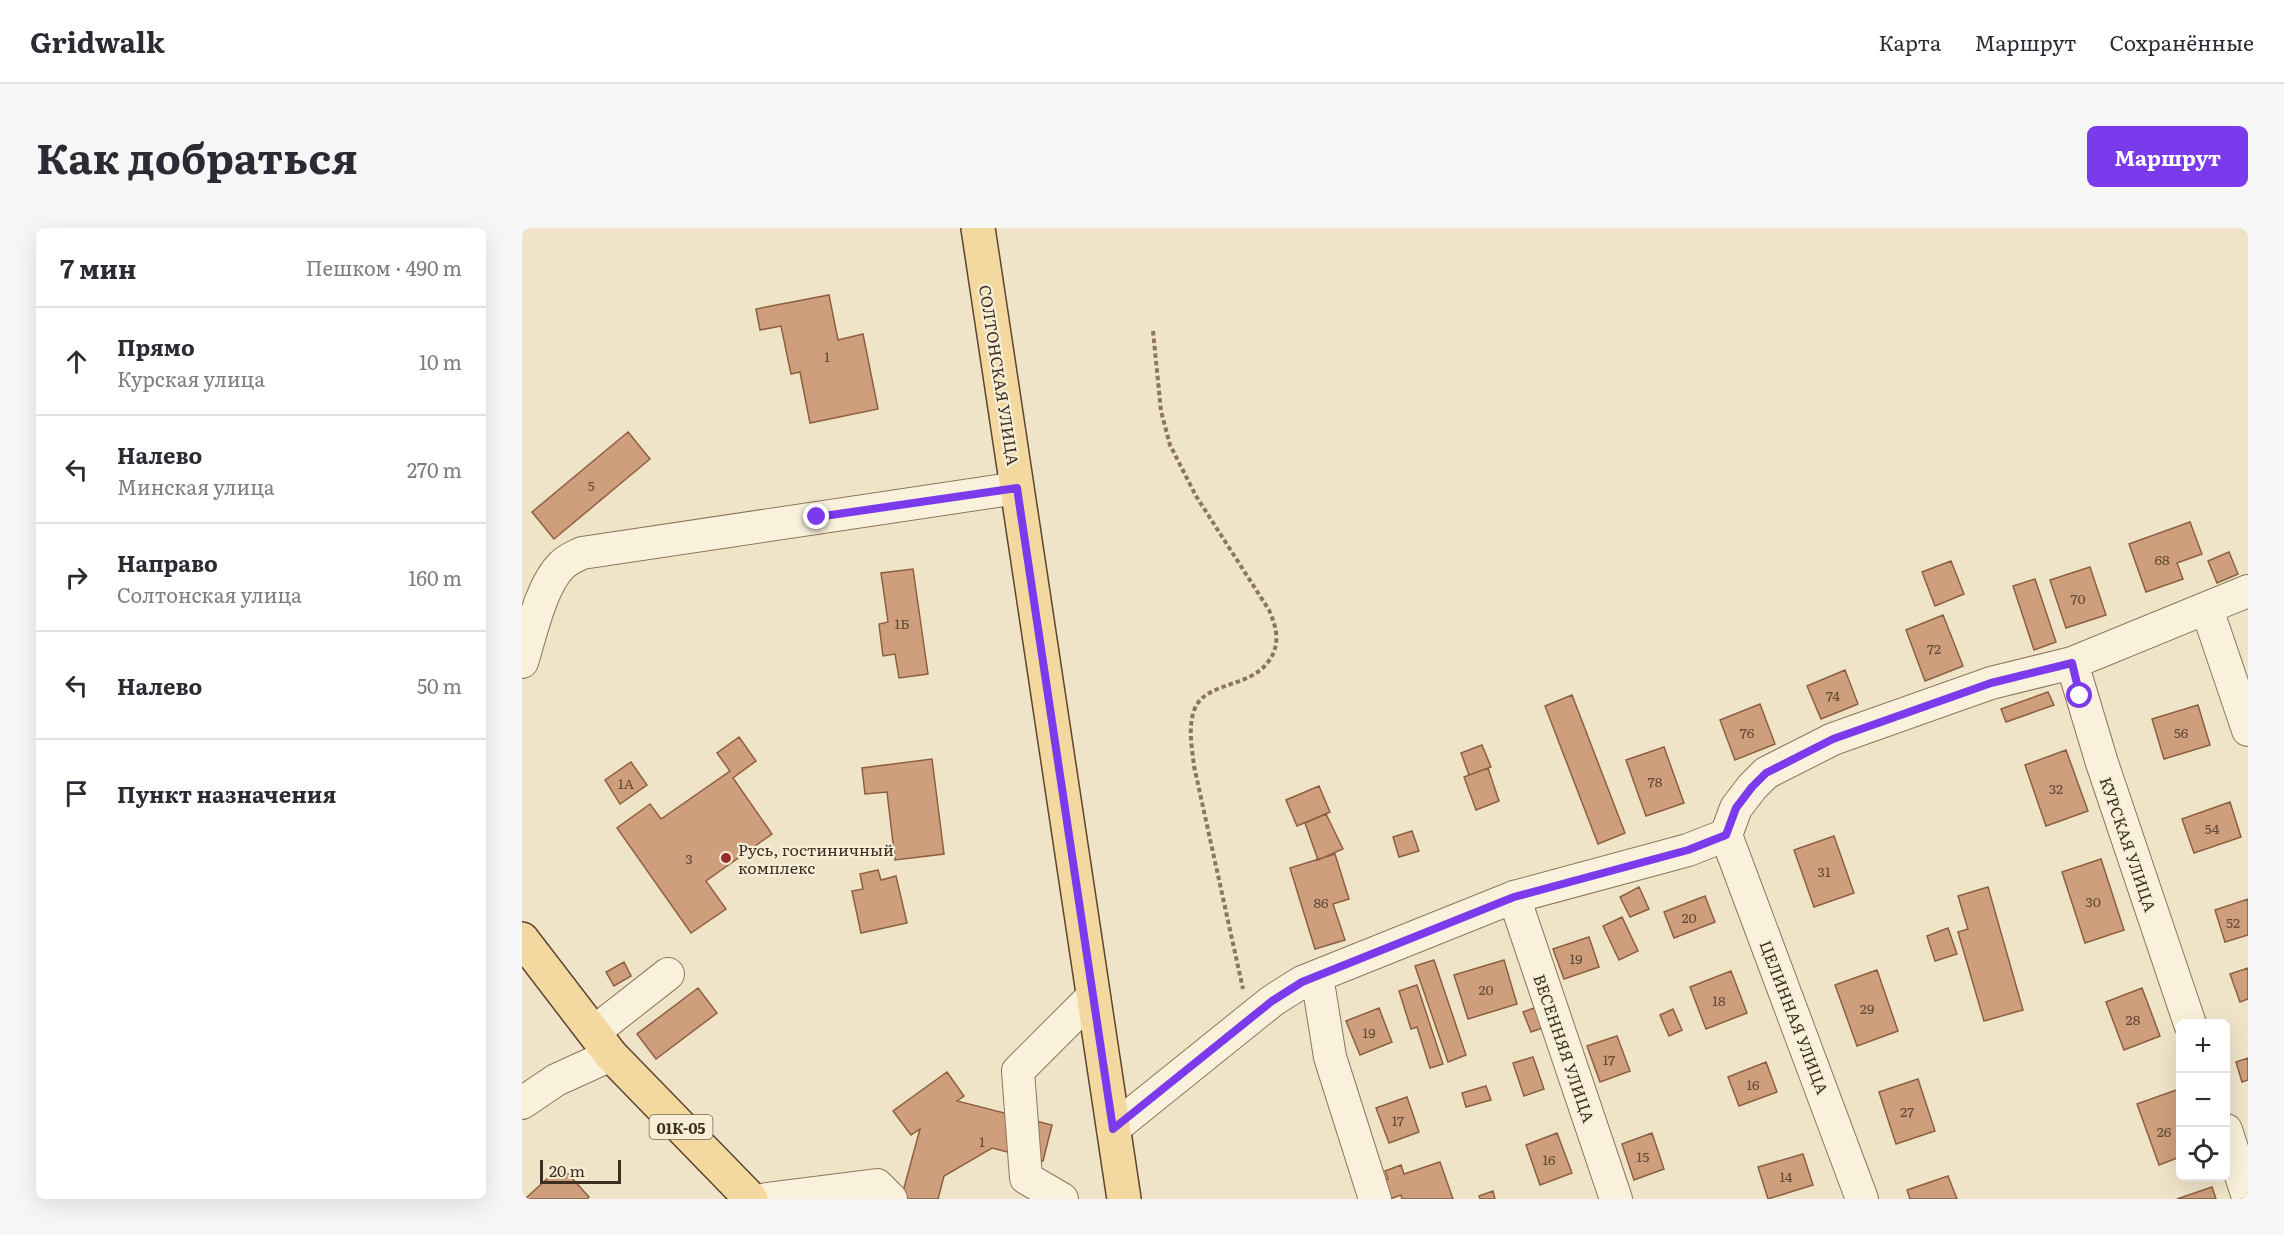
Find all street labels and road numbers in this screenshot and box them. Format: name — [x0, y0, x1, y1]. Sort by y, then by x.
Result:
street label: СОЛТОНСКАЯ УЛИЦА — [974, 283, 1026, 467]
street label: КУРСКАЯ УЛИЦА — [2095, 773, 2163, 915]
street label: ЦЕЛИННАЯ УЛИЦА — [1754, 936, 1836, 1098]
street label: ВЕСЕННЯЯ УЛИЦА — [1528, 971, 1602, 1126]
road number: 01К-05 — [650, 1115, 712, 1139]

